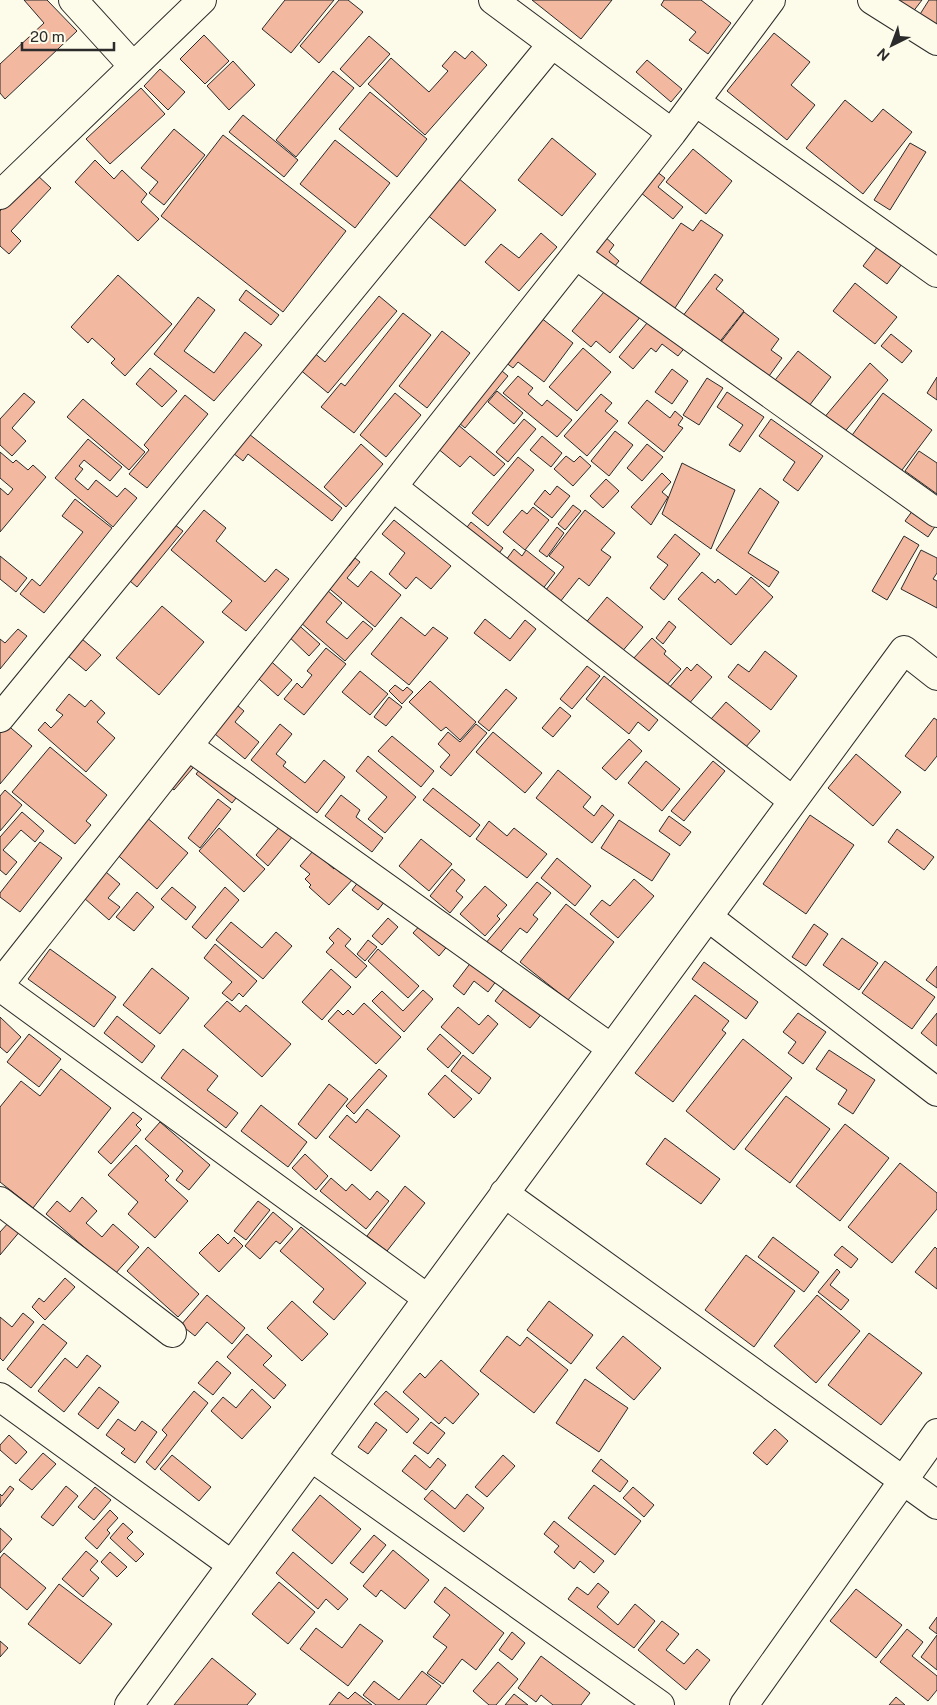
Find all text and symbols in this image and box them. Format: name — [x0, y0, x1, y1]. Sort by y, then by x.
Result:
scale bar — [22, 20, 115, 52]
north arrow — [867, 20, 917, 70]
text: 20 m — [30, 28, 65, 45]
text: N — [874, 45, 893, 64]

